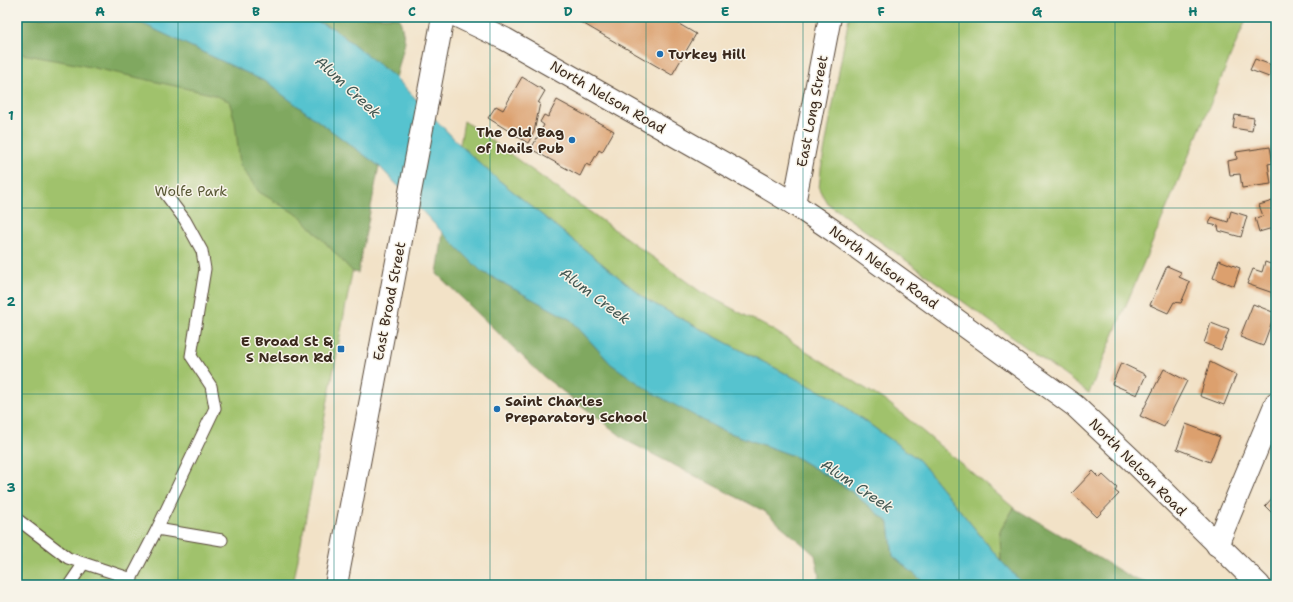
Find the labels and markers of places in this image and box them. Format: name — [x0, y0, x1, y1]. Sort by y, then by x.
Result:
place label: Turkey Hill — [668, 45, 746, 63]
marker: Turkey Hill — [655, 49, 665, 59]
place label: The Old Bag of Nails Pub — [476, 123, 564, 157]
marker: The Old Bag of Nails Pub — [567, 135, 577, 145]
place label: E Broad St & S Nelson Rd — [241, 332, 333, 366]
marker: E Broad St & S Nelson Rd — [336, 344, 346, 354]
place label: Saint Charles Preparatory School — [505, 392, 647, 426]
marker: Saint Charles Preparatory School — [492, 404, 502, 414]

